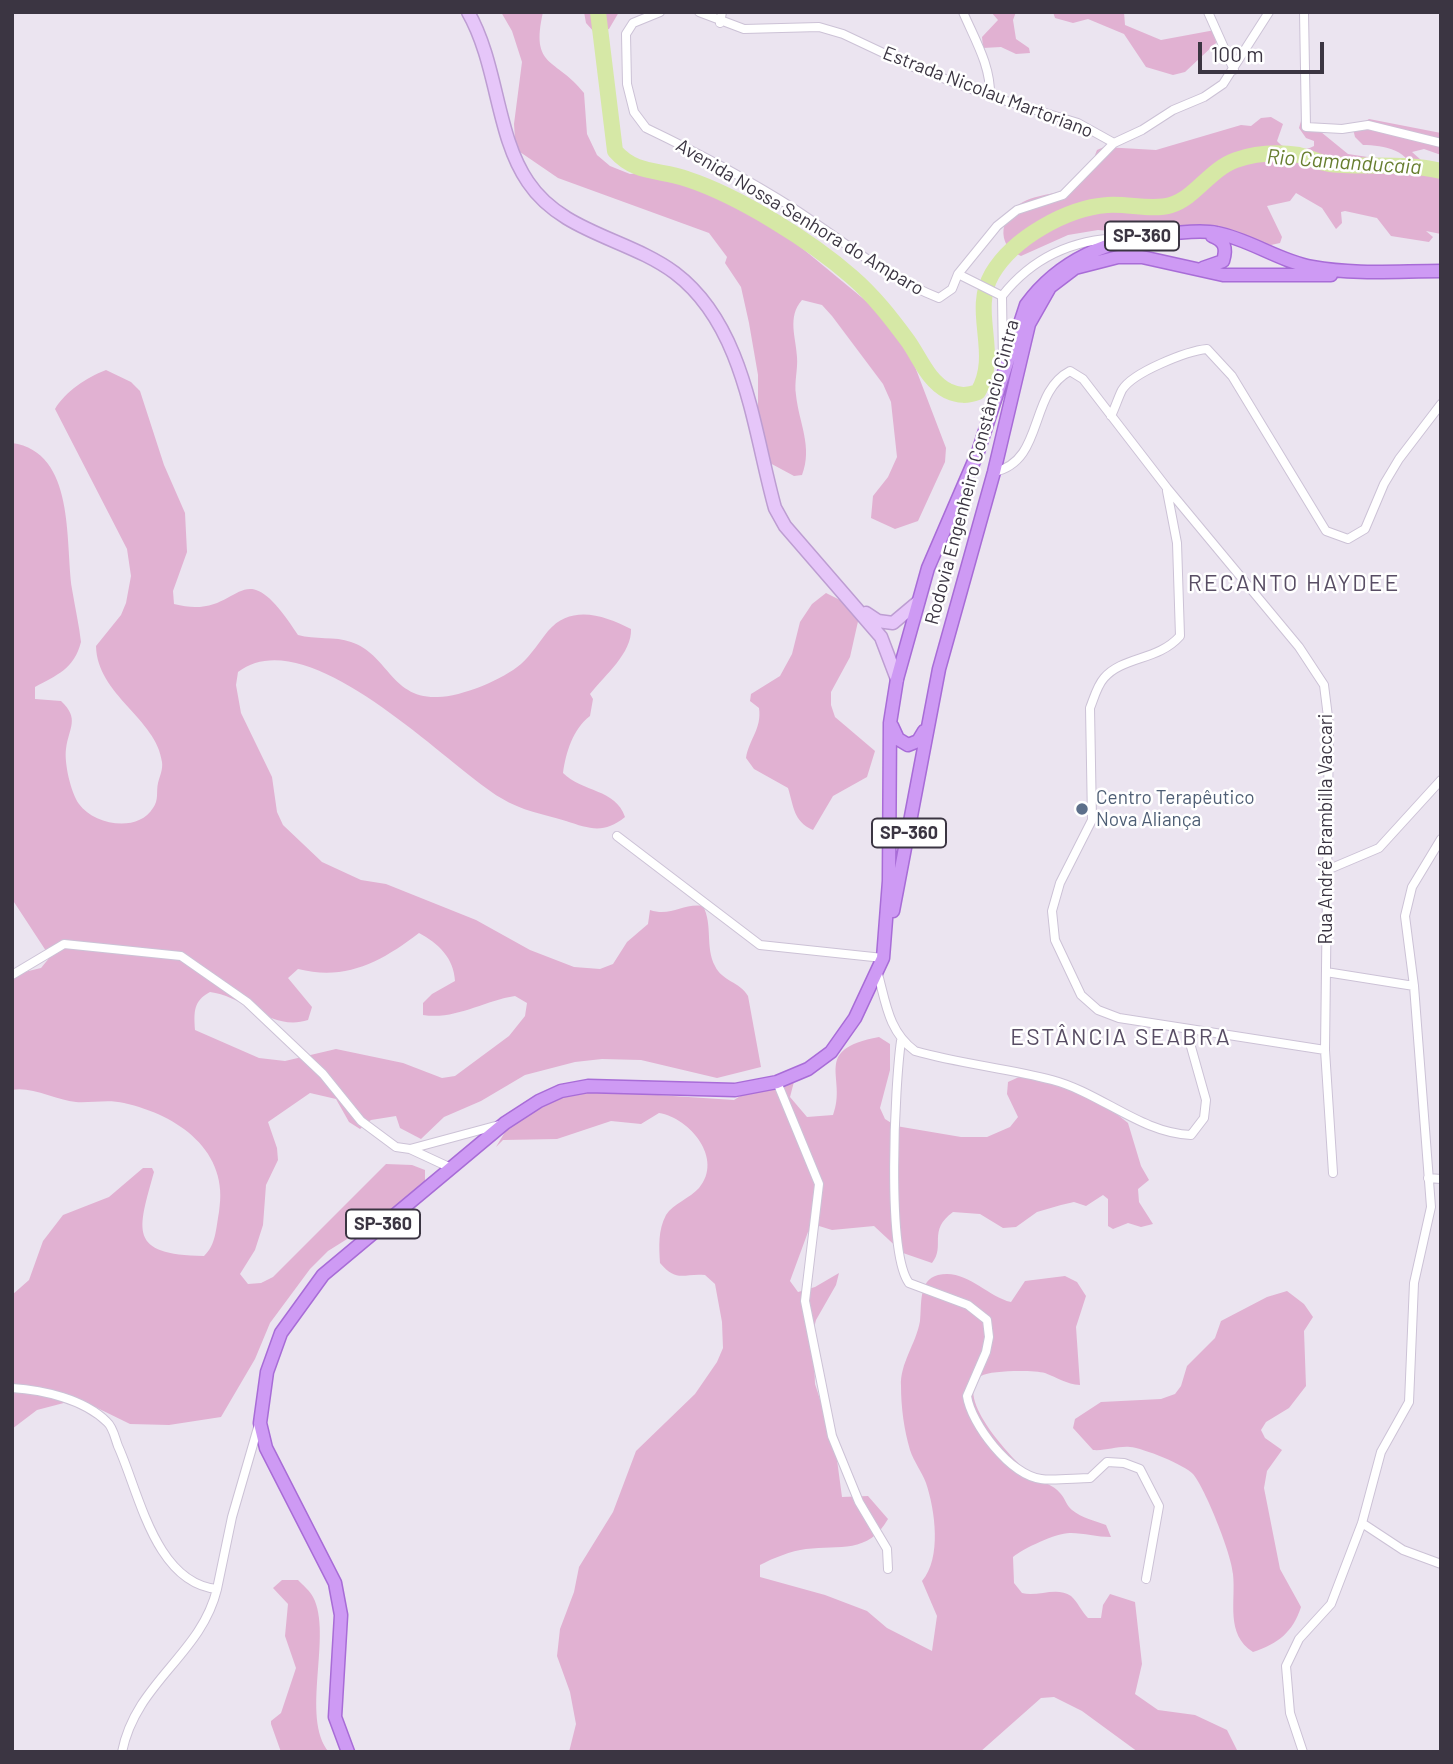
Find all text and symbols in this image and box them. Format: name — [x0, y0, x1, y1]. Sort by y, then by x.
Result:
scale bar — [1201, 28, 1327, 72]
street label: Estrada Nicolau Martoriano — [880, 41, 1096, 143]
text: 100 m — [1211, 41, 1264, 66]
street label: Avenida Nossa Senhora do Amparo — [672, 134, 928, 300]
water label: Rio Camanducaia — [1266, 144, 1422, 180]
road number: SP-360 — [1105, 222, 1179, 250]
street label: Rodovia Engenheiro Constâncio Cintra — [920, 317, 1024, 627]
district label: RECANTO HAYDEE — [1189, 569, 1399, 597]
street label: Rua André Brambilla Vaccari — [1315, 714, 1337, 944]
place label: Centro Terapêutico Nova Aliança — [1096, 787, 1255, 831]
marker: Centro Terapêutico Nova Aliança — [1074, 801, 1090, 817]
road number: SP-360 — [872, 818, 946, 848]
district label: ESTÂNCIA SEABRA — [1012, 1023, 1230, 1051]
road number: SP-360 — [346, 1210, 420, 1238]

